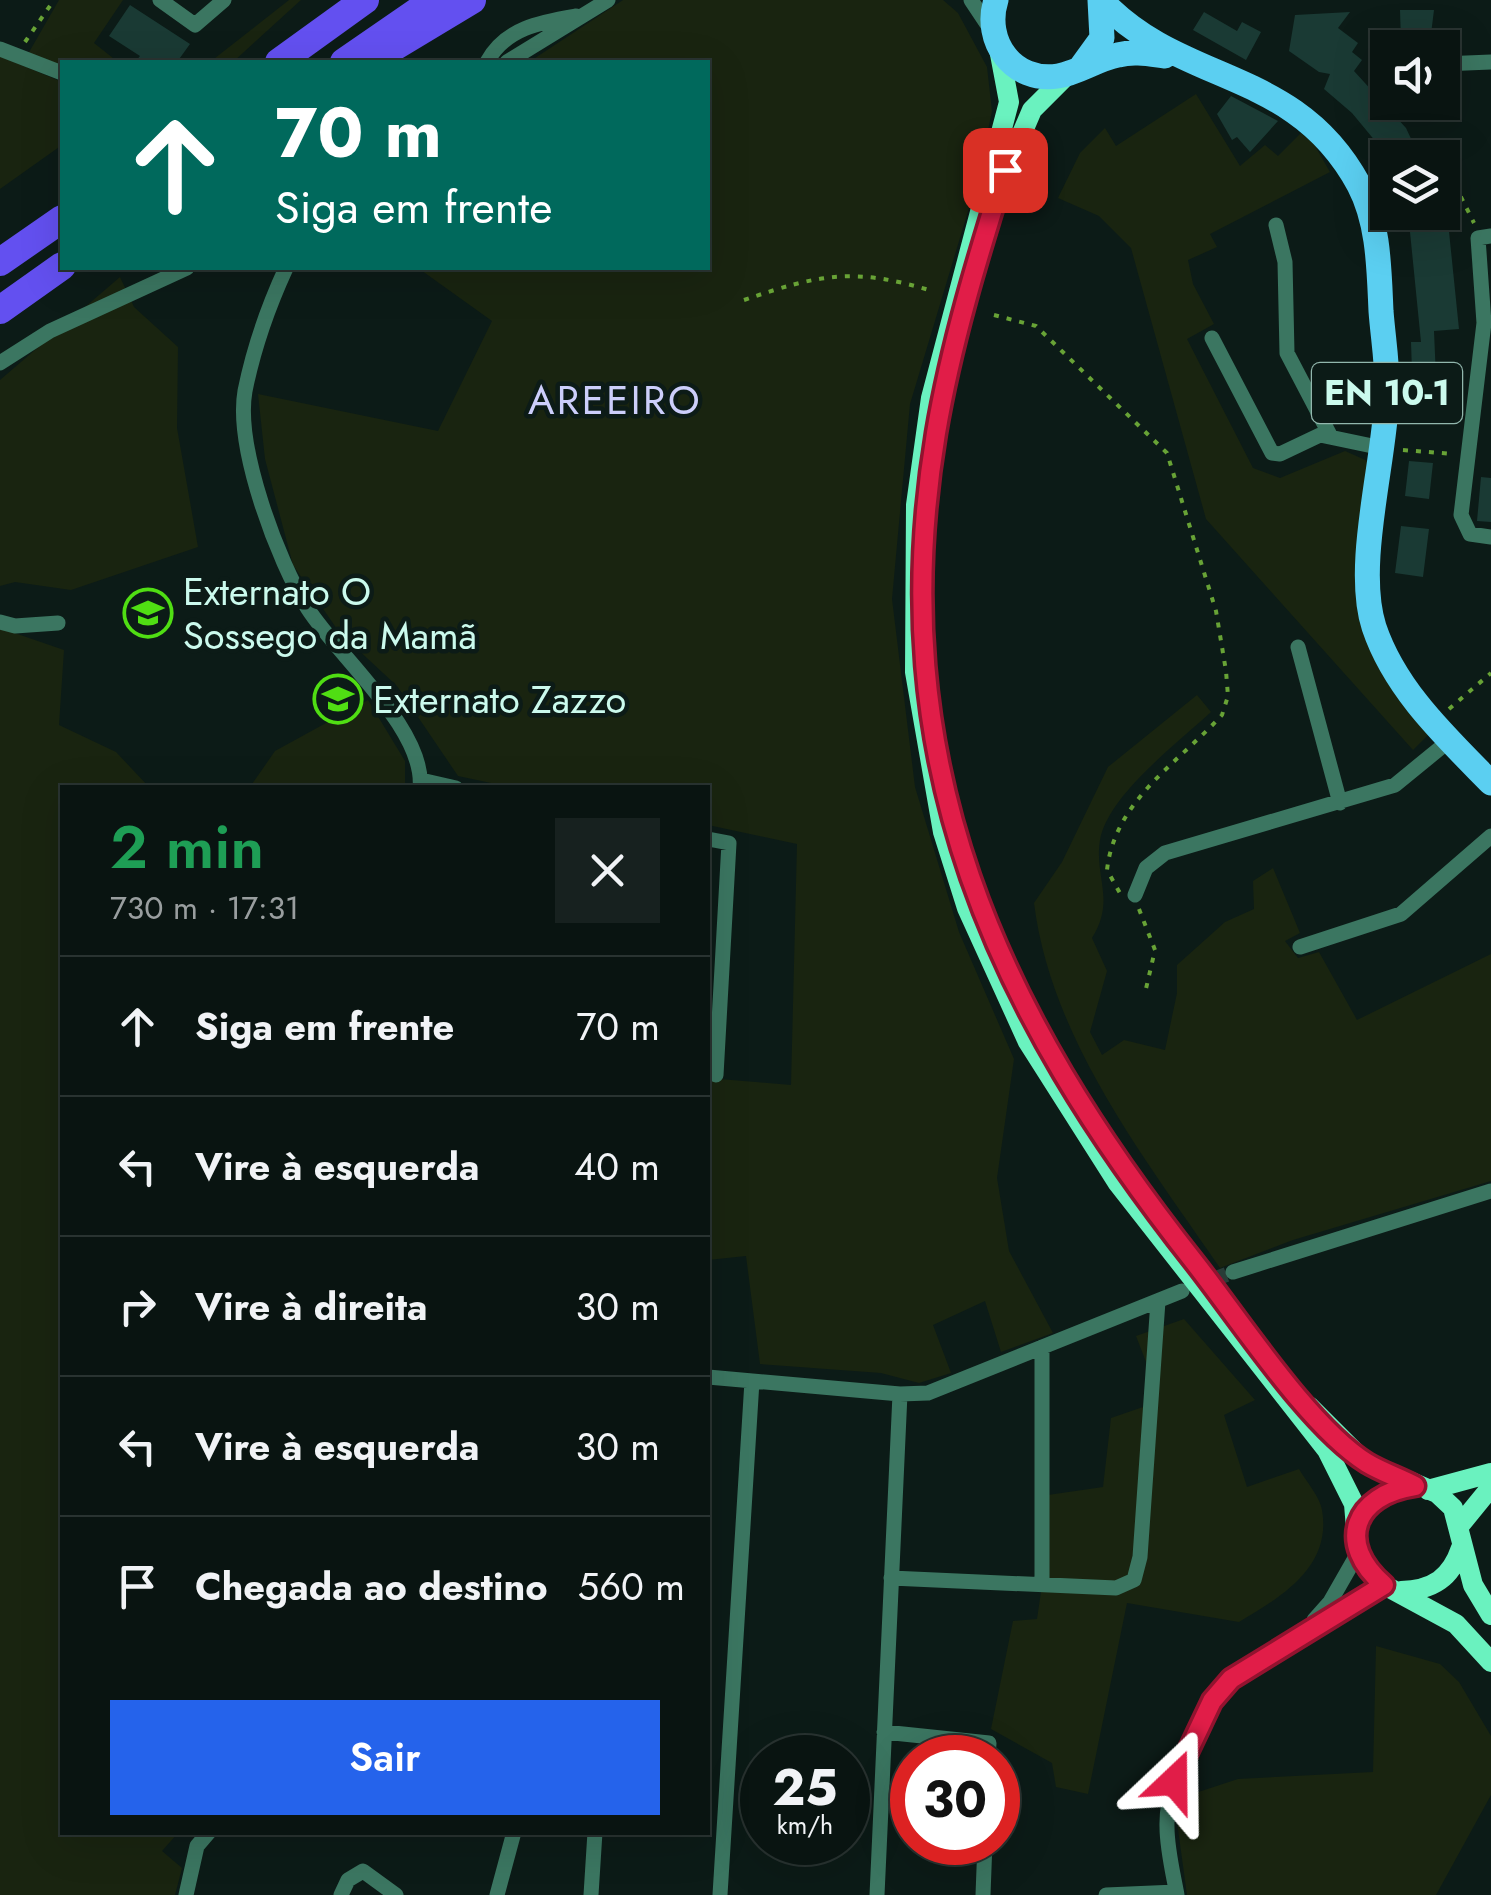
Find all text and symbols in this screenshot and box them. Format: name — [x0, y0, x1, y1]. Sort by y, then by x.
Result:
map controls — [1370, 30, 1460, 230]
button: sound — [1370, 30, 1460, 120]
text: 70 m — [275, 82, 442, 183]
icon: ahead — [110, 100, 240, 230]
pin — [963, 128, 1048, 213]
button: layers — [1370, 140, 1460, 230]
icon: arrive — [978, 143, 1033, 198]
text: Siga em frente — [275, 175, 552, 240]
road number: EN 10-1 — [1312, 363, 1462, 423]
district label: AREEIRO — [528, 371, 702, 429]
place label: Externato O Sossego da Mamã — [183, 564, 477, 663]
school or university icon: Externato O Sossego da Mamã — [122, 587, 174, 639]
place label: Externato Zazzo — [373, 672, 626, 727]
school or university icon: Externato Zazzo — [312, 673, 364, 725]
text: 2 min — [110, 804, 264, 891]
button: close — [555, 818, 660, 923]
text: 730 m · 17:31 — [110, 885, 300, 931]
icon: ahead — [110, 999, 165, 1054]
text: Siga em frente — [195, 999, 454, 1054]
text: 70 m — [576, 999, 660, 1054]
icon: left — [110, 1139, 165, 1194]
text: Vire à esquerda — [195, 1139, 479, 1194]
text: 40 m — [574, 1139, 660, 1194]
icon: right — [110, 1279, 165, 1334]
text: Vire à direita — [195, 1279, 428, 1334]
text: 30 m — [575, 1279, 660, 1334]
icon: left — [110, 1419, 165, 1474]
text: Vire à esquerda — [195, 1419, 479, 1474]
text: 30 m — [575, 1419, 660, 1474]
icon: arrive — [110, 1559, 165, 1614]
text: Chegada ao destino — [195, 1559, 548, 1614]
text: 560 m — [578, 1559, 685, 1614]
button: Sair — [110, 1700, 660, 1815]
position arrow — [1122, 1729, 1226, 1833]
speed limit sign: 30 — [890, 1735, 1020, 1865]
text: 25 — [772, 1751, 838, 1824]
text: km/h — [777, 1807, 833, 1843]

